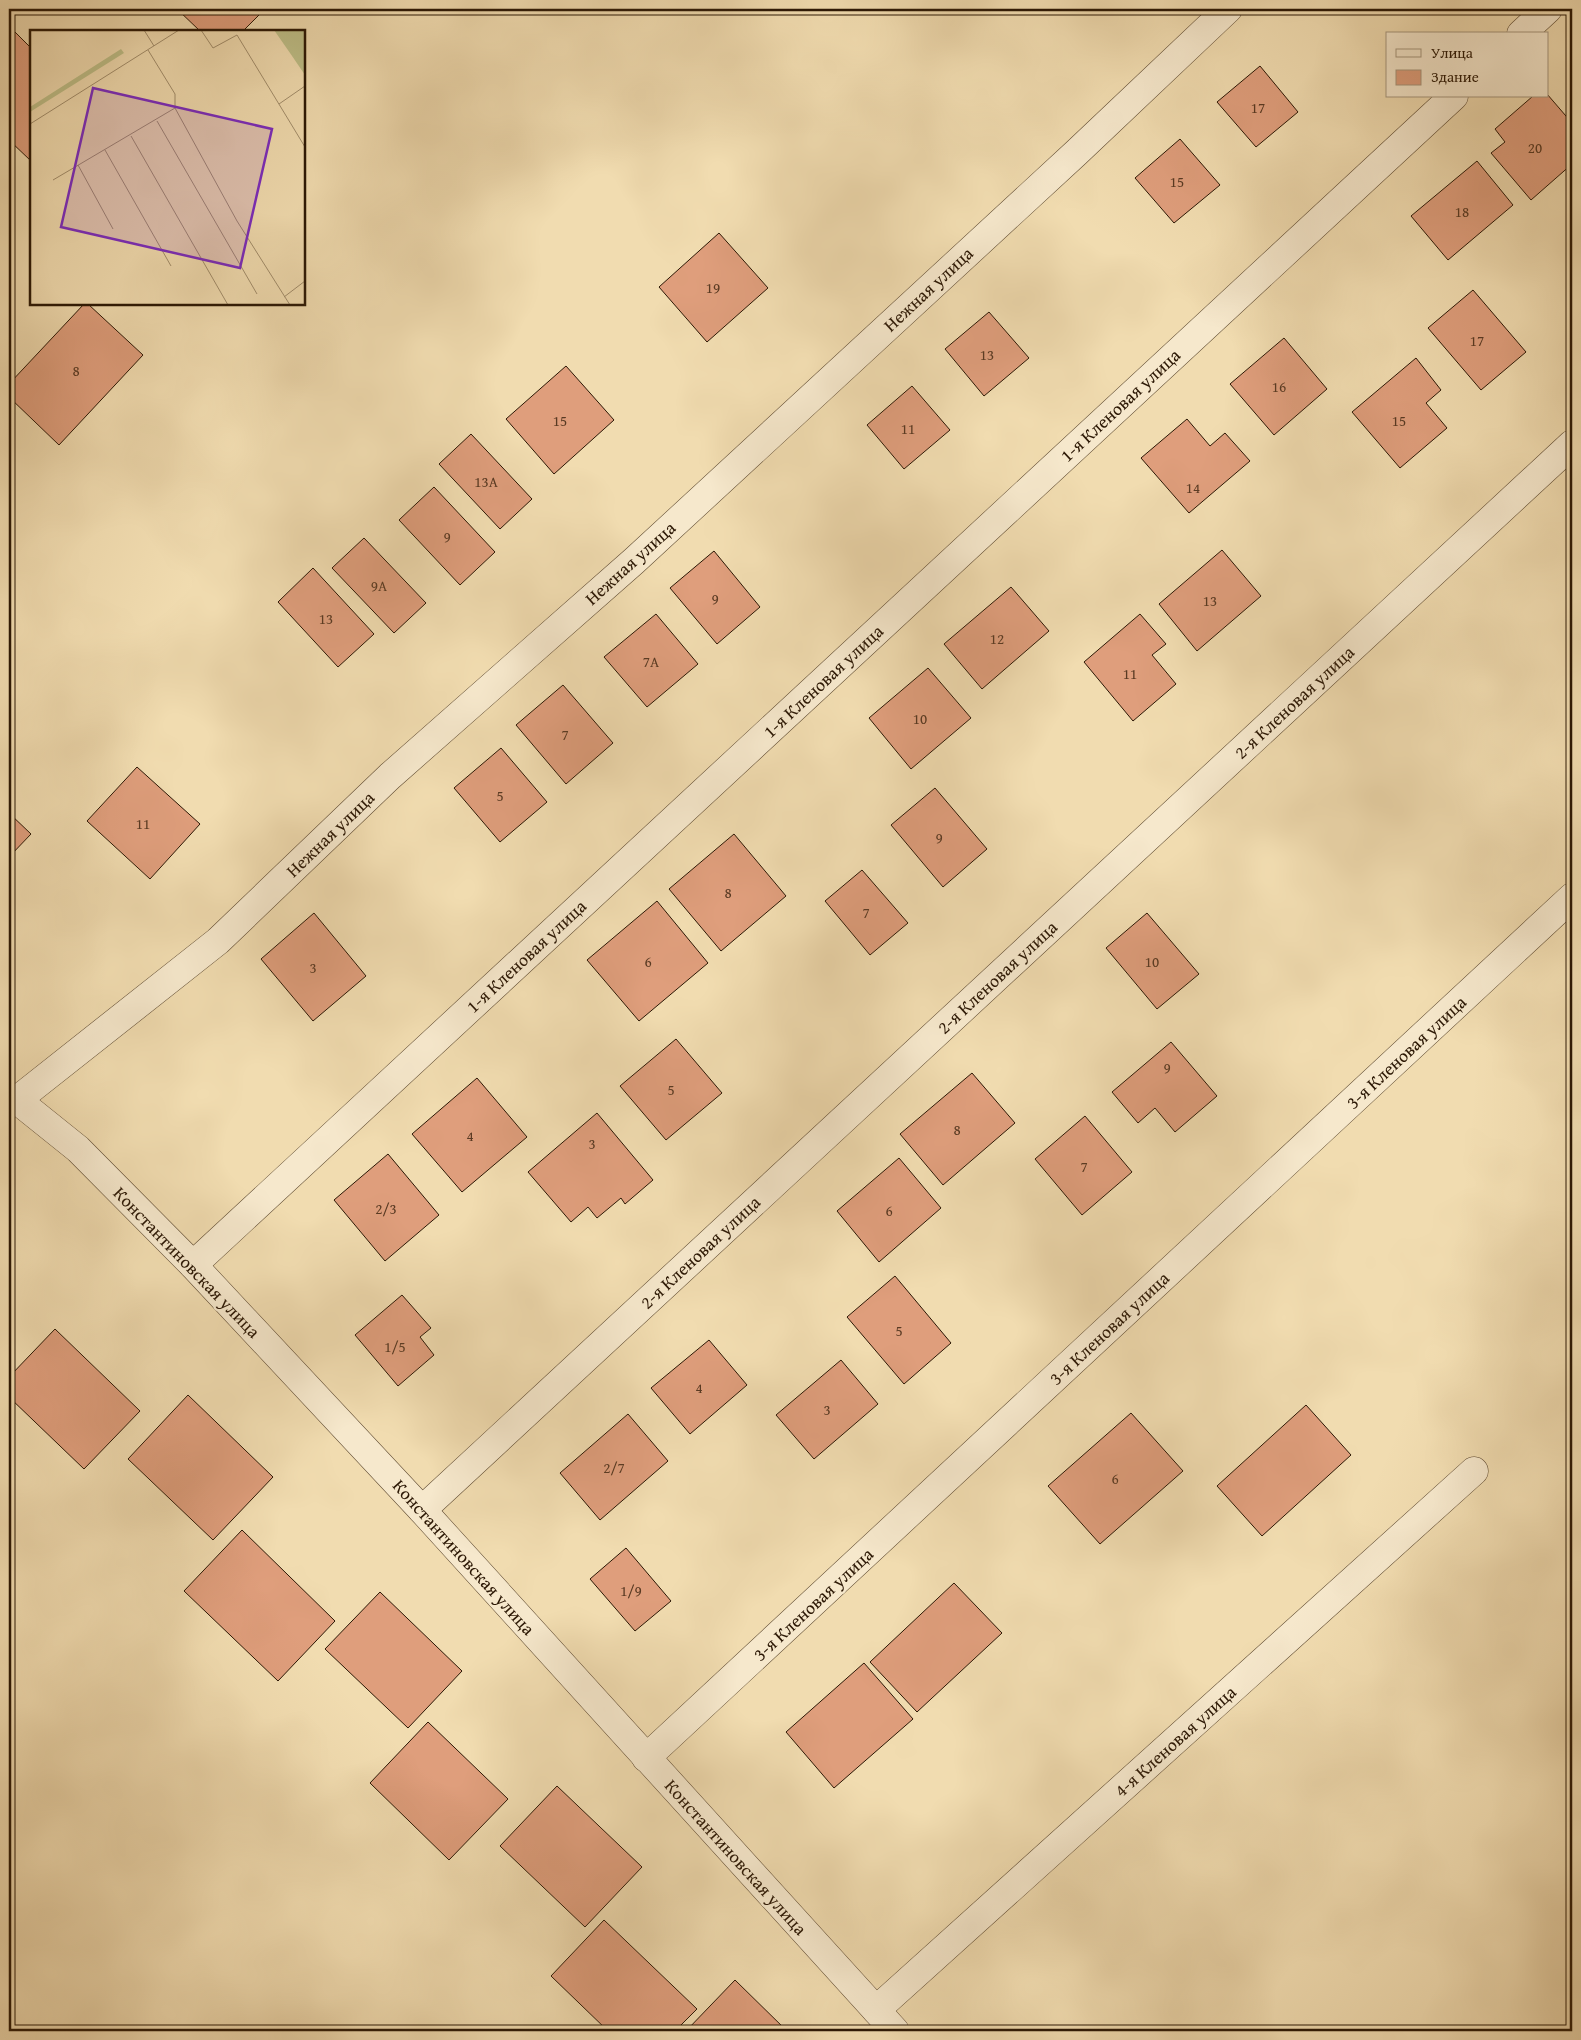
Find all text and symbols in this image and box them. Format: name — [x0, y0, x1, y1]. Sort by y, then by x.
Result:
inset map — [30, 30, 305, 305]
legend — [1386, 32, 1548, 98]
text: Улица — [1431, 42, 1474, 63]
text: Здание — [1431, 66, 1479, 87]
house number: 17 — [1251, 97, 1265, 118]
house number: 20 — [1528, 137, 1542, 158]
house number: 15 — [1170, 171, 1184, 192]
house number: 18 — [1455, 201, 1469, 222]
street label: Нежная улица — [877, 240, 979, 338]
house number: 19 — [706, 277, 720, 298]
house number: 17 — [1470, 330, 1484, 351]
street label: 1-я Кленовая улица — [1054, 342, 1187, 468]
house number: 13 — [980, 344, 994, 365]
house number: 8 — [72, 360, 80, 381]
house number: 16 — [1272, 376, 1286, 397]
house number: 15 — [553, 410, 567, 431]
house number: 15 — [1392, 410, 1406, 431]
house number: 11 — [901, 418, 915, 439]
house number: 13А — [474, 471, 498, 492]
house number: 14 — [1186, 477, 1200, 498]
street label: Нежная улица — [579, 514, 682, 611]
house number: 9 — [443, 526, 451, 547]
house number: 9А — [371, 575, 387, 596]
house number: 9 — [711, 588, 719, 609]
house number: 13 — [1203, 590, 1217, 611]
house number: 13 — [319, 608, 333, 629]
street label: 1-я Кленовая улица — [757, 618, 890, 744]
house number: 12 — [990, 628, 1004, 649]
street label: 2-я Кленовая улица — [1228, 639, 1361, 765]
house number: 7А — [643, 651, 659, 672]
house number: 11 — [1123, 663, 1137, 684]
house number: 10 — [913, 708, 927, 729]
house number: 7 — [561, 724, 569, 745]
street label: Нежная улица — [280, 784, 381, 883]
house number: 5 — [496, 785, 504, 806]
house number: 11 — [136, 813, 150, 834]
house number: 9 — [935, 827, 943, 848]
house number: 8 — [724, 882, 732, 903]
street label: 1-я Кленовая улица — [460, 893, 593, 1019]
house number: 7 — [862, 902, 870, 923]
street label: 2-я Кленовая улица — [931, 914, 1064, 1040]
house number: 6 — [644, 951, 652, 972]
house number: 10 — [1145, 951, 1159, 972]
house number: 3 — [309, 957, 317, 978]
street label: 3-я Кленовая улица — [1340, 989, 1473, 1115]
house number: 9 — [1163, 1057, 1171, 1078]
house number: 5 — [667, 1079, 675, 1100]
house number: 8 — [953, 1119, 961, 1140]
house number: 4 — [466, 1125, 474, 1146]
house number: 3 — [588, 1133, 596, 1154]
house number: 7 — [1080, 1156, 1088, 1177]
street label: Константиновская улица — [107, 1180, 267, 1344]
street label: 2-я Кленовая улица — [634, 1189, 767, 1315]
house number: 2/3 — [375, 1198, 397, 1219]
house number: 6 — [885, 1200, 893, 1221]
street label: 3-я Кленовая улица — [1043, 1265, 1176, 1391]
house number: 5 — [895, 1320, 903, 1341]
house number: 1/5 — [384, 1336, 406, 1357]
house number: 4 — [695, 1377, 703, 1398]
house number: 3 — [823, 1399, 831, 1420]
house number: 2/7 — [603, 1457, 625, 1478]
house number: 6 — [1111, 1468, 1119, 1489]
street label: Константиновская улица — [386, 1473, 542, 1641]
street label: 3-я Кленовая улица — [747, 1541, 880, 1667]
house number: 1/9 — [620, 1580, 642, 1601]
street label: 4-я Кленовая улица — [1108, 1679, 1242, 1803]
street label: Константиновская улица — [658, 1773, 814, 1941]

